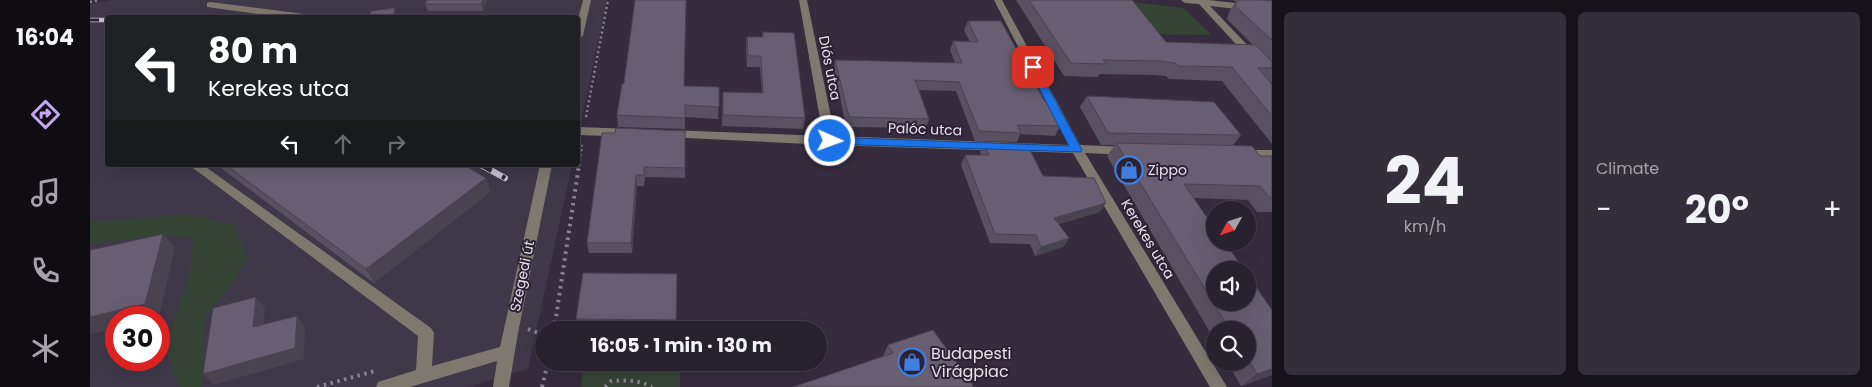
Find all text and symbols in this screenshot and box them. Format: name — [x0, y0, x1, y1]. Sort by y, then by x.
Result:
text: 16:04 — [16, 22, 74, 53]
text: 80 m — [208, 26, 298, 75]
street label: Diós utca — [814, 34, 846, 102]
icon: left — [125, 35, 190, 100]
pin — [1012, 46, 1054, 88]
icon: arrive — [1019, 53, 1047, 81]
text: Kerekes utca — [208, 73, 349, 104]
icon: directions — [28, 97, 63, 132]
position arrow — [803, 114, 855, 166]
street label: Palóc utca — [888, 118, 962, 140]
icon: left — [276, 130, 304, 158]
icon: ahead — [329, 130, 357, 158]
icon: right — [382, 130, 410, 158]
text: 24 — [1384, 136, 1466, 227]
shop icon: Zippo — [1114, 155, 1144, 185]
text: Climate — [1596, 157, 1659, 180]
place label: Zippo — [1148, 160, 1187, 180]
icon: music — [28, 175, 63, 210]
text: 20° — [1685, 183, 1749, 236]
text: − — [1596, 190, 1611, 229]
text: + — [1823, 190, 1842, 229]
street label: Kerekes utca — [1116, 195, 1180, 283]
north arrow — [1206, 201, 1256, 251]
map controls — [1206, 201, 1256, 371]
text: km/h — [1404, 215, 1446, 238]
street label: Szegedi út — [505, 239, 539, 313]
icon: phone — [28, 253, 63, 288]
button: sound — [1206, 261, 1256, 311]
speed limit sign: 30 — [105, 306, 170, 371]
button: search — [1206, 321, 1256, 371]
icon: climate — [28, 331, 63, 366]
text: 16:05 · 1 min · 130 m — [590, 332, 772, 359]
place label: Budapesti Virágpiac — [931, 342, 1012, 383]
shop icon: Budapesti Virágpiac — [897, 347, 927, 377]

